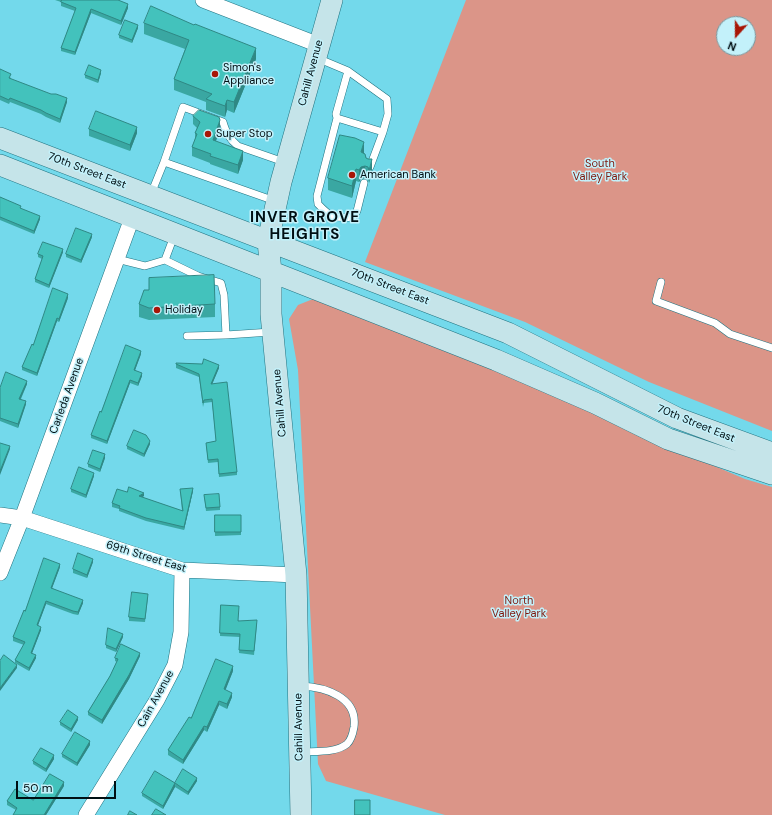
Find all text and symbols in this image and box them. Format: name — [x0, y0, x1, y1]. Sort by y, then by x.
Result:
north arrow — [716, 16, 756, 56]
street label: Cahill Avenue — [296, 38, 326, 108]
text: N — [726, 38, 738, 54]
place label: Simon's Appliance — [223, 61, 274, 87]
marker: Simon's Appliance — [210, 69, 220, 79]
place label: Super Stop — [216, 127, 273, 141]
marker: Super Stop — [203, 129, 213, 139]
street label: 70th Street East — [46, 150, 128, 192]
park label: South Valley Park — [573, 157, 627, 183]
place label: American Bank — [360, 168, 436, 182]
marker: American Bank — [347, 170, 357, 180]
district label: INVER GROVE HEIGHTS — [250, 209, 360, 244]
street label: 70th Street East — [349, 266, 431, 308]
place label: Holiday — [165, 303, 203, 317]
marker: Holiday — [152, 305, 162, 315]
street label: Carleda Avenue — [47, 356, 87, 436]
street label: Cahill Avenue — [270, 369, 290, 437]
street label: 70th Street East — [655, 402, 737, 446]
street label: 69th Street East — [104, 539, 188, 575]
park label: North Valley Park — [492, 594, 546, 620]
street label: Cain Avenue — [135, 668, 177, 730]
street label: Cahill Avenue — [292, 693, 306, 761]
scale bar — [18, 773, 118, 799]
text: 50 m — [23, 780, 52, 796]

